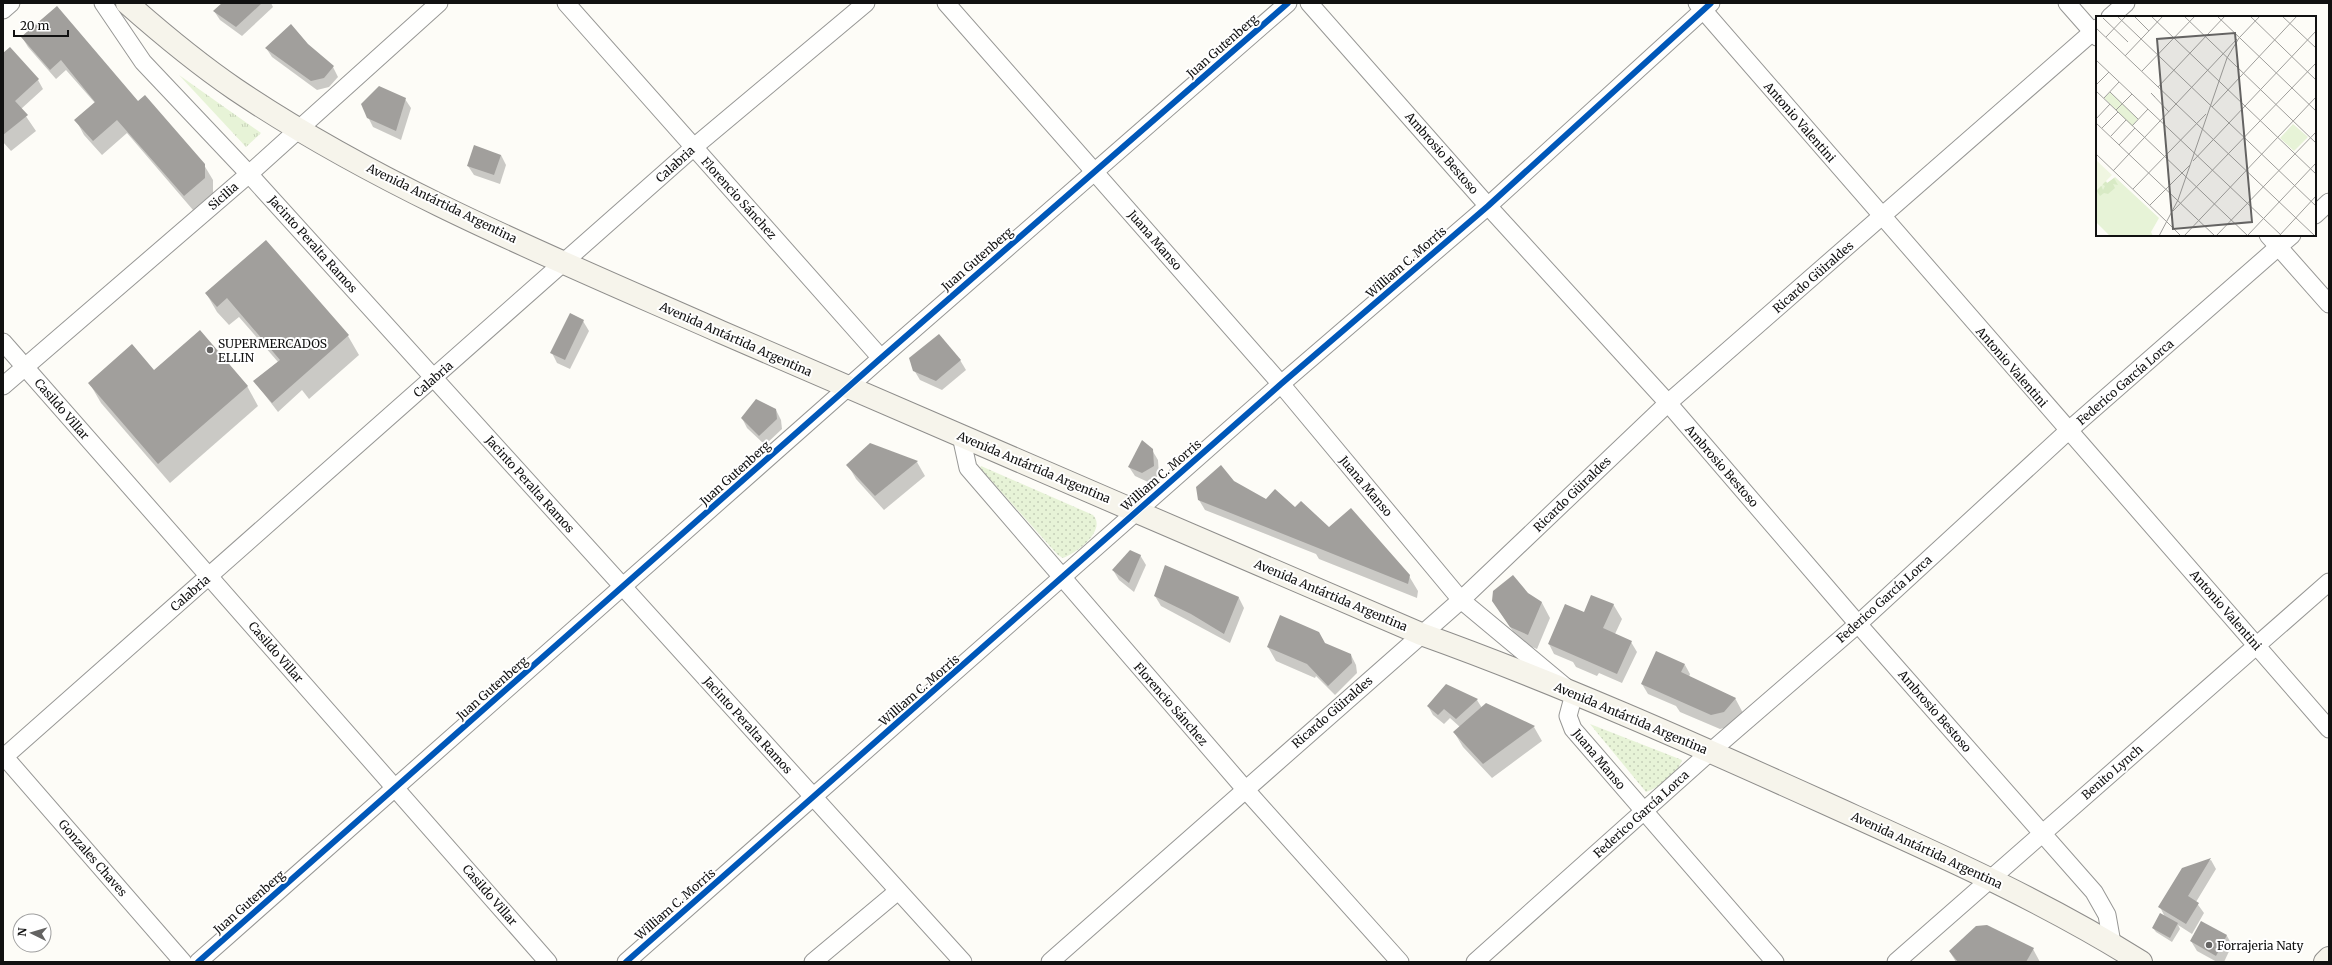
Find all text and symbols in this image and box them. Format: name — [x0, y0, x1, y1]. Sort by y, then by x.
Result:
street label: Juan Gutenberg — [1183, 10, 1261, 82]
scale bar — [14, 12, 68, 38]
inset map — [2096, 16, 2316, 236]
text: 20 m — [20, 18, 49, 33]
street label: Antonio Valentini — [1760, 78, 1839, 165]
street label: Ambrosio Bestoso — [1402, 108, 1482, 197]
street label: Calabria — [652, 142, 698, 185]
street label: Florencio Sánchez — [698, 154, 780, 242]
street label: Avenida Antártida Argentina — [364, 160, 520, 246]
street label: Sicilia — [205, 179, 241, 213]
street label: Jacinto Peralta Ramos — [265, 192, 361, 296]
street label: Juana Manso — [1124, 206, 1185, 273]
street label: Juan Gutenberg — [938, 223, 1016, 295]
street label: William C. Morris — [1362, 223, 1449, 302]
street label: Ricardo Güiraldes — [1770, 238, 1856, 316]
street label: Avenida Antártida Argentina — [657, 298, 815, 380]
street label: Antonio Valentini — [1972, 323, 2051, 410]
place label: SUPERMERCADOS ELLIN — [218, 336, 327, 365]
street label: Federico García Lorca — [2074, 336, 2177, 428]
marker: SUPERMERCADOS ELLIN — [205, 345, 215, 355]
street label: Calabria — [410, 357, 456, 400]
street label: Casildo Villar — [31, 375, 93, 443]
street label: Ambrosio Bestoso — [1682, 421, 1762, 510]
street label: Avenida Antártida Argentina — [954, 427, 1113, 506]
street label: Jacinto Peralta Ramos — [482, 432, 578, 536]
street label: William C. Morris — [1117, 436, 1204, 515]
street label: Juan Gutenberg — [696, 437, 774, 509]
street label: Juana Manso — [1336, 452, 1396, 519]
street label: Ricardo Güiraldes — [1530, 453, 1614, 535]
street label: Federico García Lorca — [1833, 552, 1935, 646]
street label: Avenida Antártida Argentina — [1251, 555, 1410, 634]
street label: Antonio Valentini — [2186, 566, 2265, 653]
street label: Calabria — [167, 571, 213, 614]
street label: Casildo Villar — [245, 618, 307, 686]
street label: William C. Morris — [875, 651, 962, 730]
street label: Juan Gutenberg — [453, 652, 531, 724]
street label: Florencio Sánchez — [1131, 659, 1212, 749]
street label: Ambrosio Bestoso — [1895, 666, 1975, 755]
street label: Jacinto Peralta Ramos — [700, 673, 796, 777]
street label: Ricardo Güiraldes — [1289, 673, 1375, 751]
street label: Avenida Antártida Argentina — [1551, 678, 1710, 757]
street label: Juana Manso — [1569, 725, 1629, 792]
street label: Benito Lynch — [2078, 741, 2146, 803]
street label: Federico García Lorca — [1590, 767, 1692, 861]
street label: Avenida Antártida Argentina — [1848, 808, 2005, 892]
street label: Gonzales Chaves — [56, 816, 131, 900]
street label: Casildo Villar — [459, 861, 521, 929]
street label: William C. Morris — [631, 865, 718, 944]
street label: Juan Gutenberg — [210, 866, 288, 938]
north arrow — [12, 913, 52, 953]
text: N — [15, 927, 29, 937]
place label: Forrajeria Naty — [2217, 938, 2304, 953]
marker: Forrajeria Naty — [2204, 940, 2214, 950]

